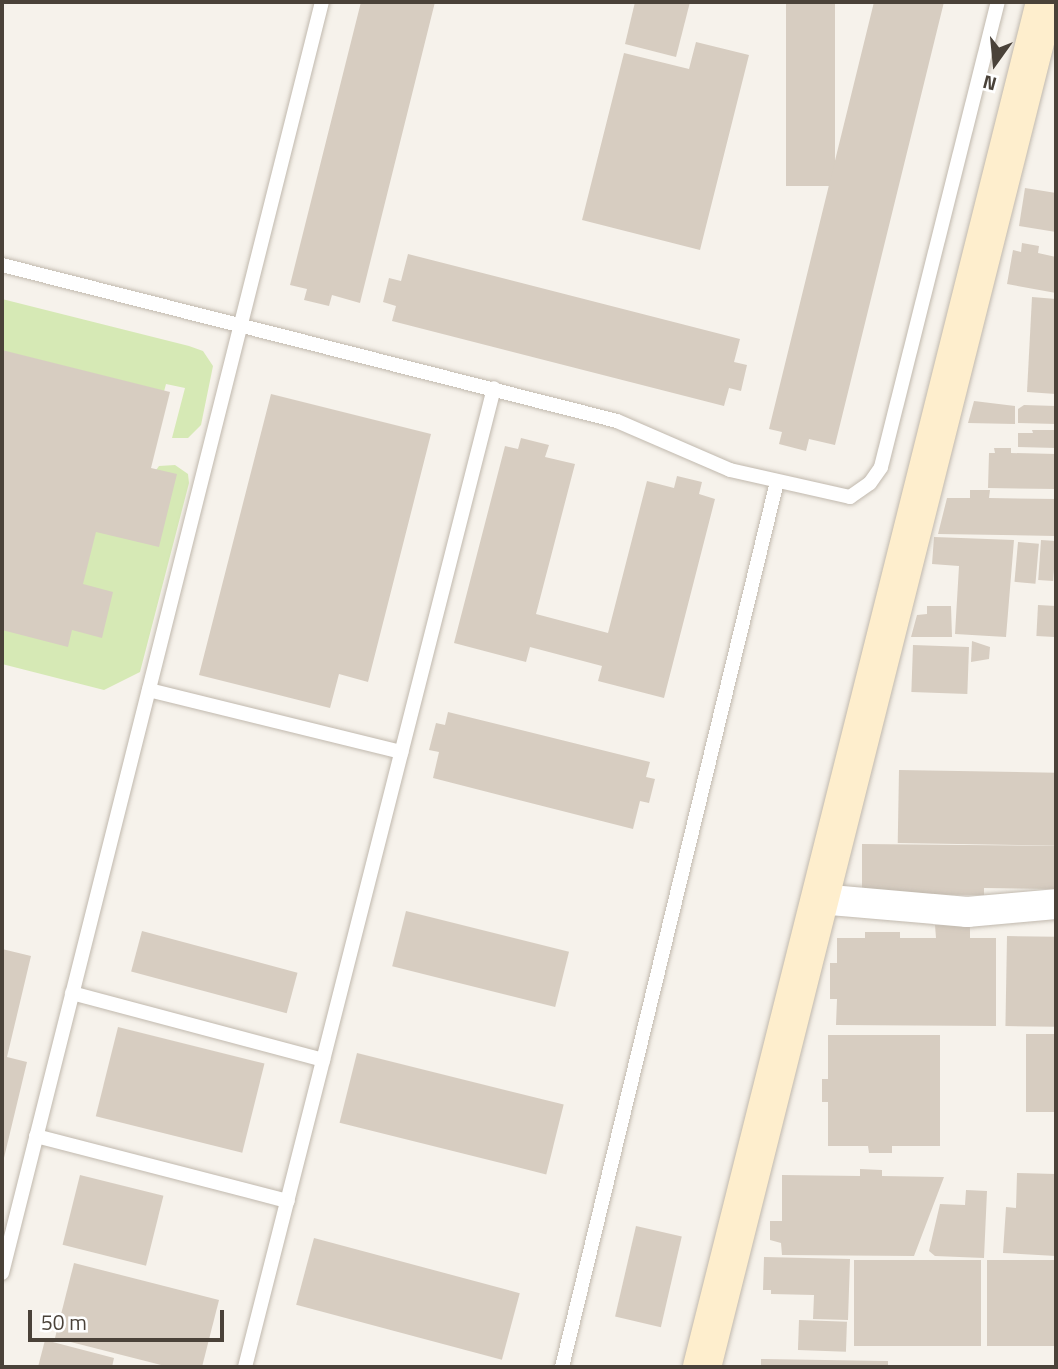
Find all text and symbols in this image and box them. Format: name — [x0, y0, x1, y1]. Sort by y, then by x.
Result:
north arrow — [960, 28, 1030, 98]
text: N — [979, 68, 1000, 99]
scale bar — [32, 1296, 228, 1340]
text: 50 m — [41, 1306, 87, 1338]

